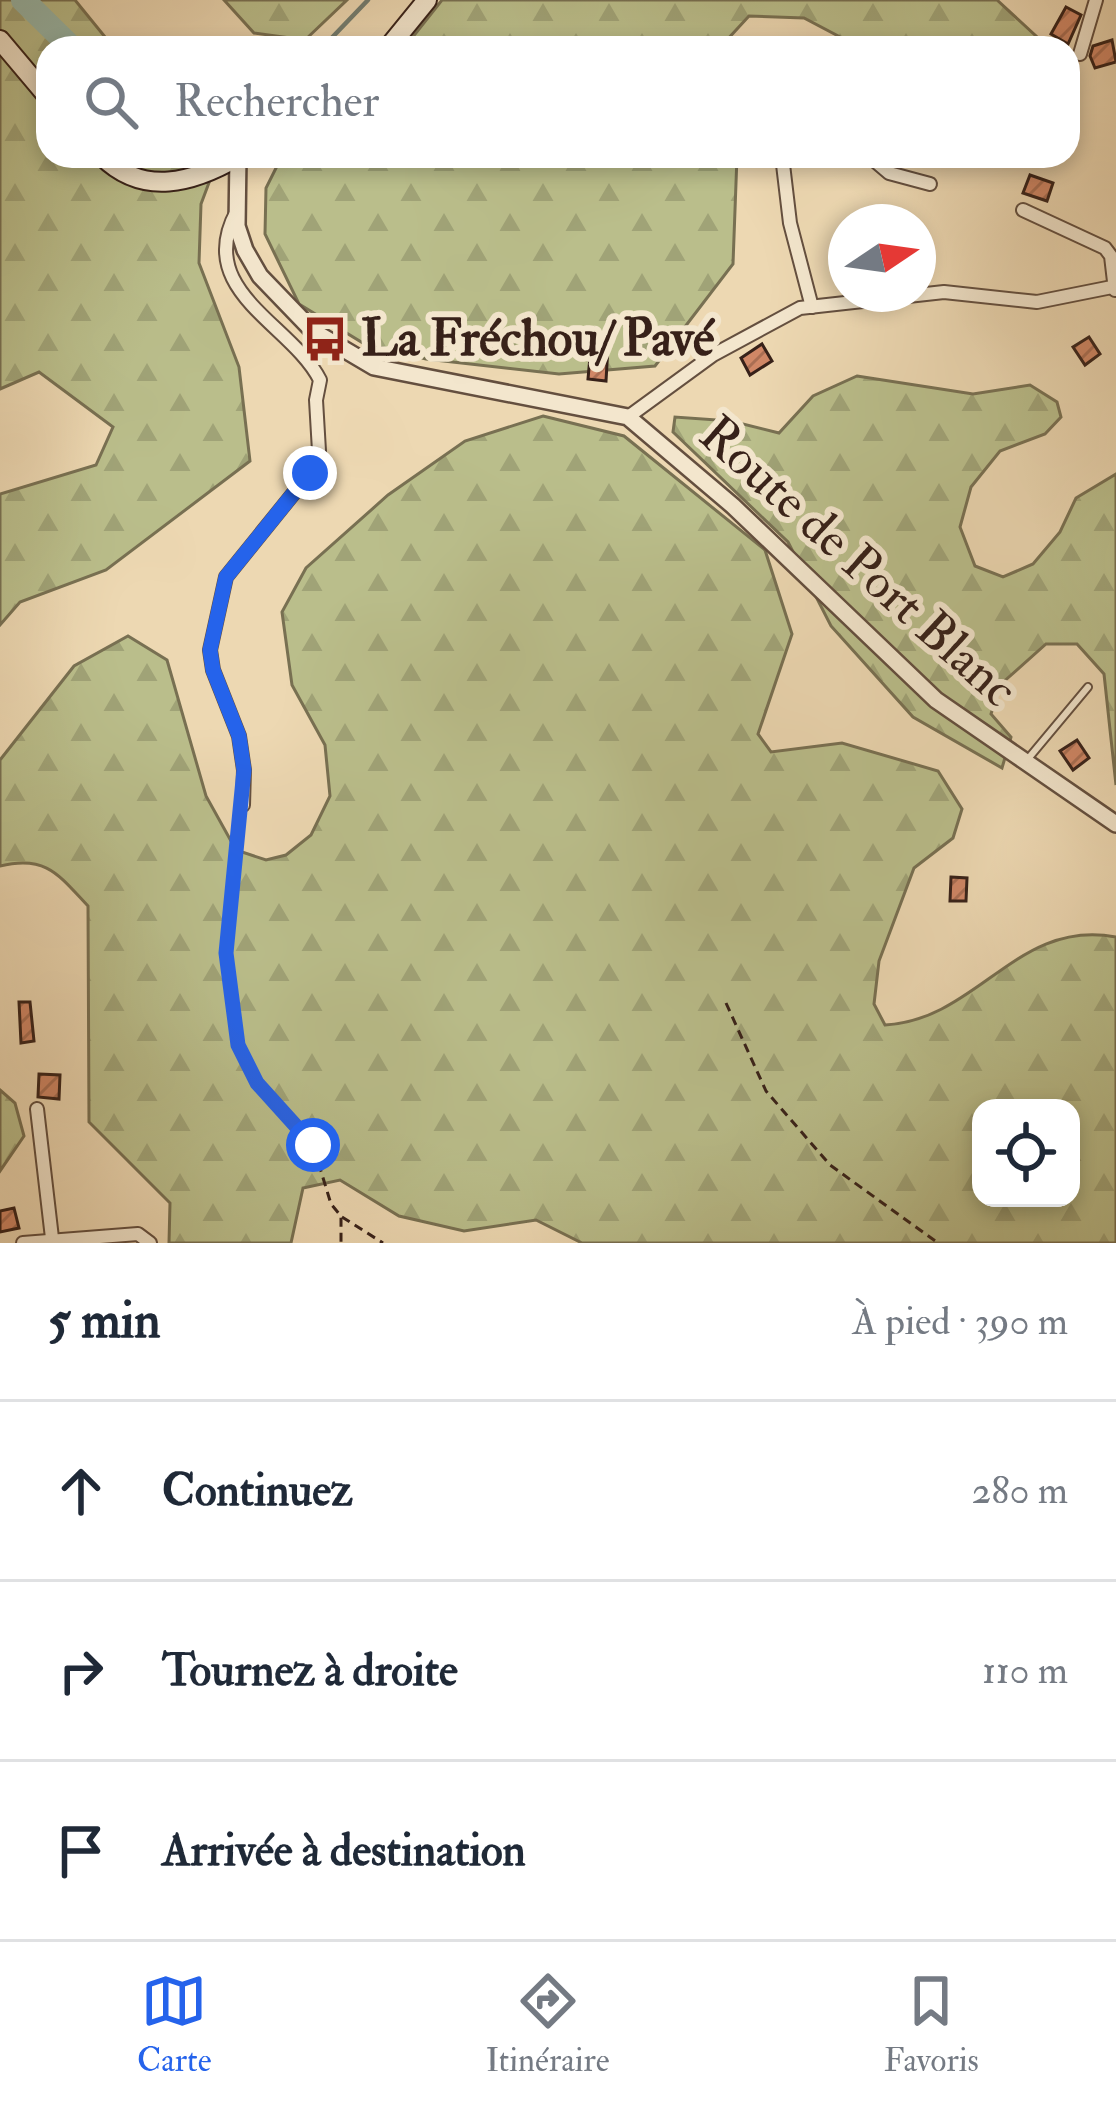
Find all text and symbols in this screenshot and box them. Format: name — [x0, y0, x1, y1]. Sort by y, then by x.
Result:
search box — [36, 36, 1080, 168]
icon: search — [78, 69, 144, 135]
text: Rechercher — [174, 74, 379, 130]
north arrow — [828, 204, 936, 312]
place label: La Fréchou/ Pavé — [361, 307, 716, 371]
bus stop icon: La Fréchou/ Pavé — [300, 314, 350, 364]
street label: Route de Port Blanc — [686, 402, 1030, 722]
route end — [283, 446, 337, 500]
map controls — [972, 1099, 1080, 1207]
button: locate — [972, 1099, 1080, 1207]
route start — [286, 1118, 340, 1172]
text: 5 min — [48, 1289, 161, 1353]
text: À pied · 390 m — [852, 1297, 1068, 1346]
icon: ahead — [48, 1458, 114, 1524]
text: Continuez — [162, 1463, 353, 1519]
text: 280 m — [971, 1466, 1068, 1515]
icon: right — [48, 1638, 114, 1704]
text: Tournez à droite — [162, 1643, 458, 1699]
text: 110 m — [982, 1646, 1068, 1695]
icon: arrive — [48, 1818, 114, 1884]
text: Arrivée à destination — [162, 1823, 526, 1879]
tab: Carte — [137, 1968, 212, 2081]
tab: Itinéraire — [486, 1968, 610, 2081]
tab: Favoris — [884, 1968, 979, 2081]

